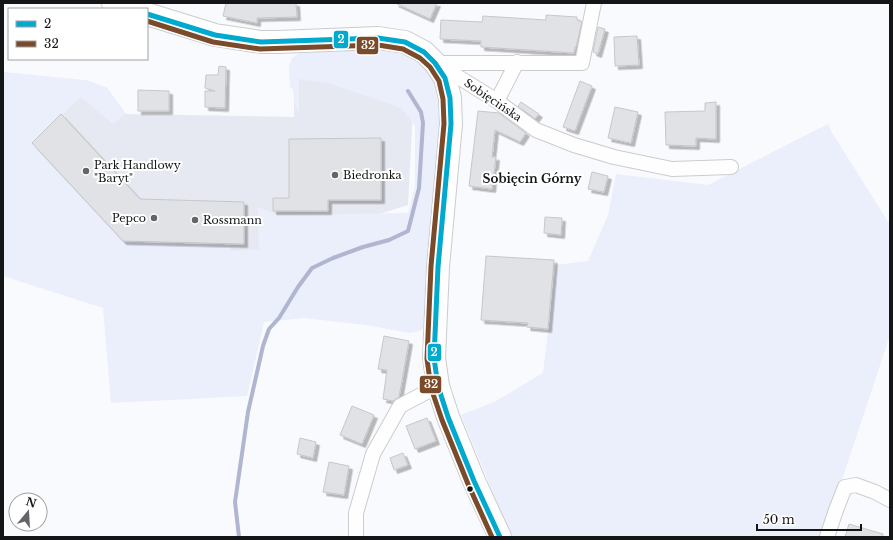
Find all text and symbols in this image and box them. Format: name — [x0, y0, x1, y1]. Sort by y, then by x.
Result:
legend — [8, 8, 148, 60]
text: 2 — [44, 16, 51, 31]
line badge: 2 — [333, 30, 349, 49]
text: 2 — [337, 32, 345, 46]
text: 32 — [44, 36, 59, 51]
line badge: 32 — [356, 36, 379, 55]
text: 32 — [361, 38, 375, 52]
street label: Sobięcińska — [461, 76, 525, 125]
place label: Park Handlowy "Baryt" — [94, 158, 181, 185]
marker: Park Handlowy "Baryt" — [81, 166, 91, 176]
place label: Biedronka — [343, 168, 403, 182]
marker: Biedronka — [330, 170, 340, 180]
district label: Sobięcin Górny — [483, 171, 582, 186]
place label: Pepco — [112, 211, 146, 225]
marker: Pepco — [149, 213, 159, 223]
place label: Rossmann — [203, 213, 262, 227]
marker: Rossmann — [190, 215, 200, 225]
line badge: 2 — [427, 343, 442, 362]
text: 2 — [430, 345, 438, 359]
line badge: 32 — [419, 375, 442, 394]
text: 32 — [424, 377, 438, 391]
unlabelled marker — [465, 484, 475, 494]
north arrow — [8, 492, 48, 532]
text: N — [24, 494, 39, 511]
scale bar — [757, 506, 861, 532]
text: 50 m — [763, 512, 795, 527]

